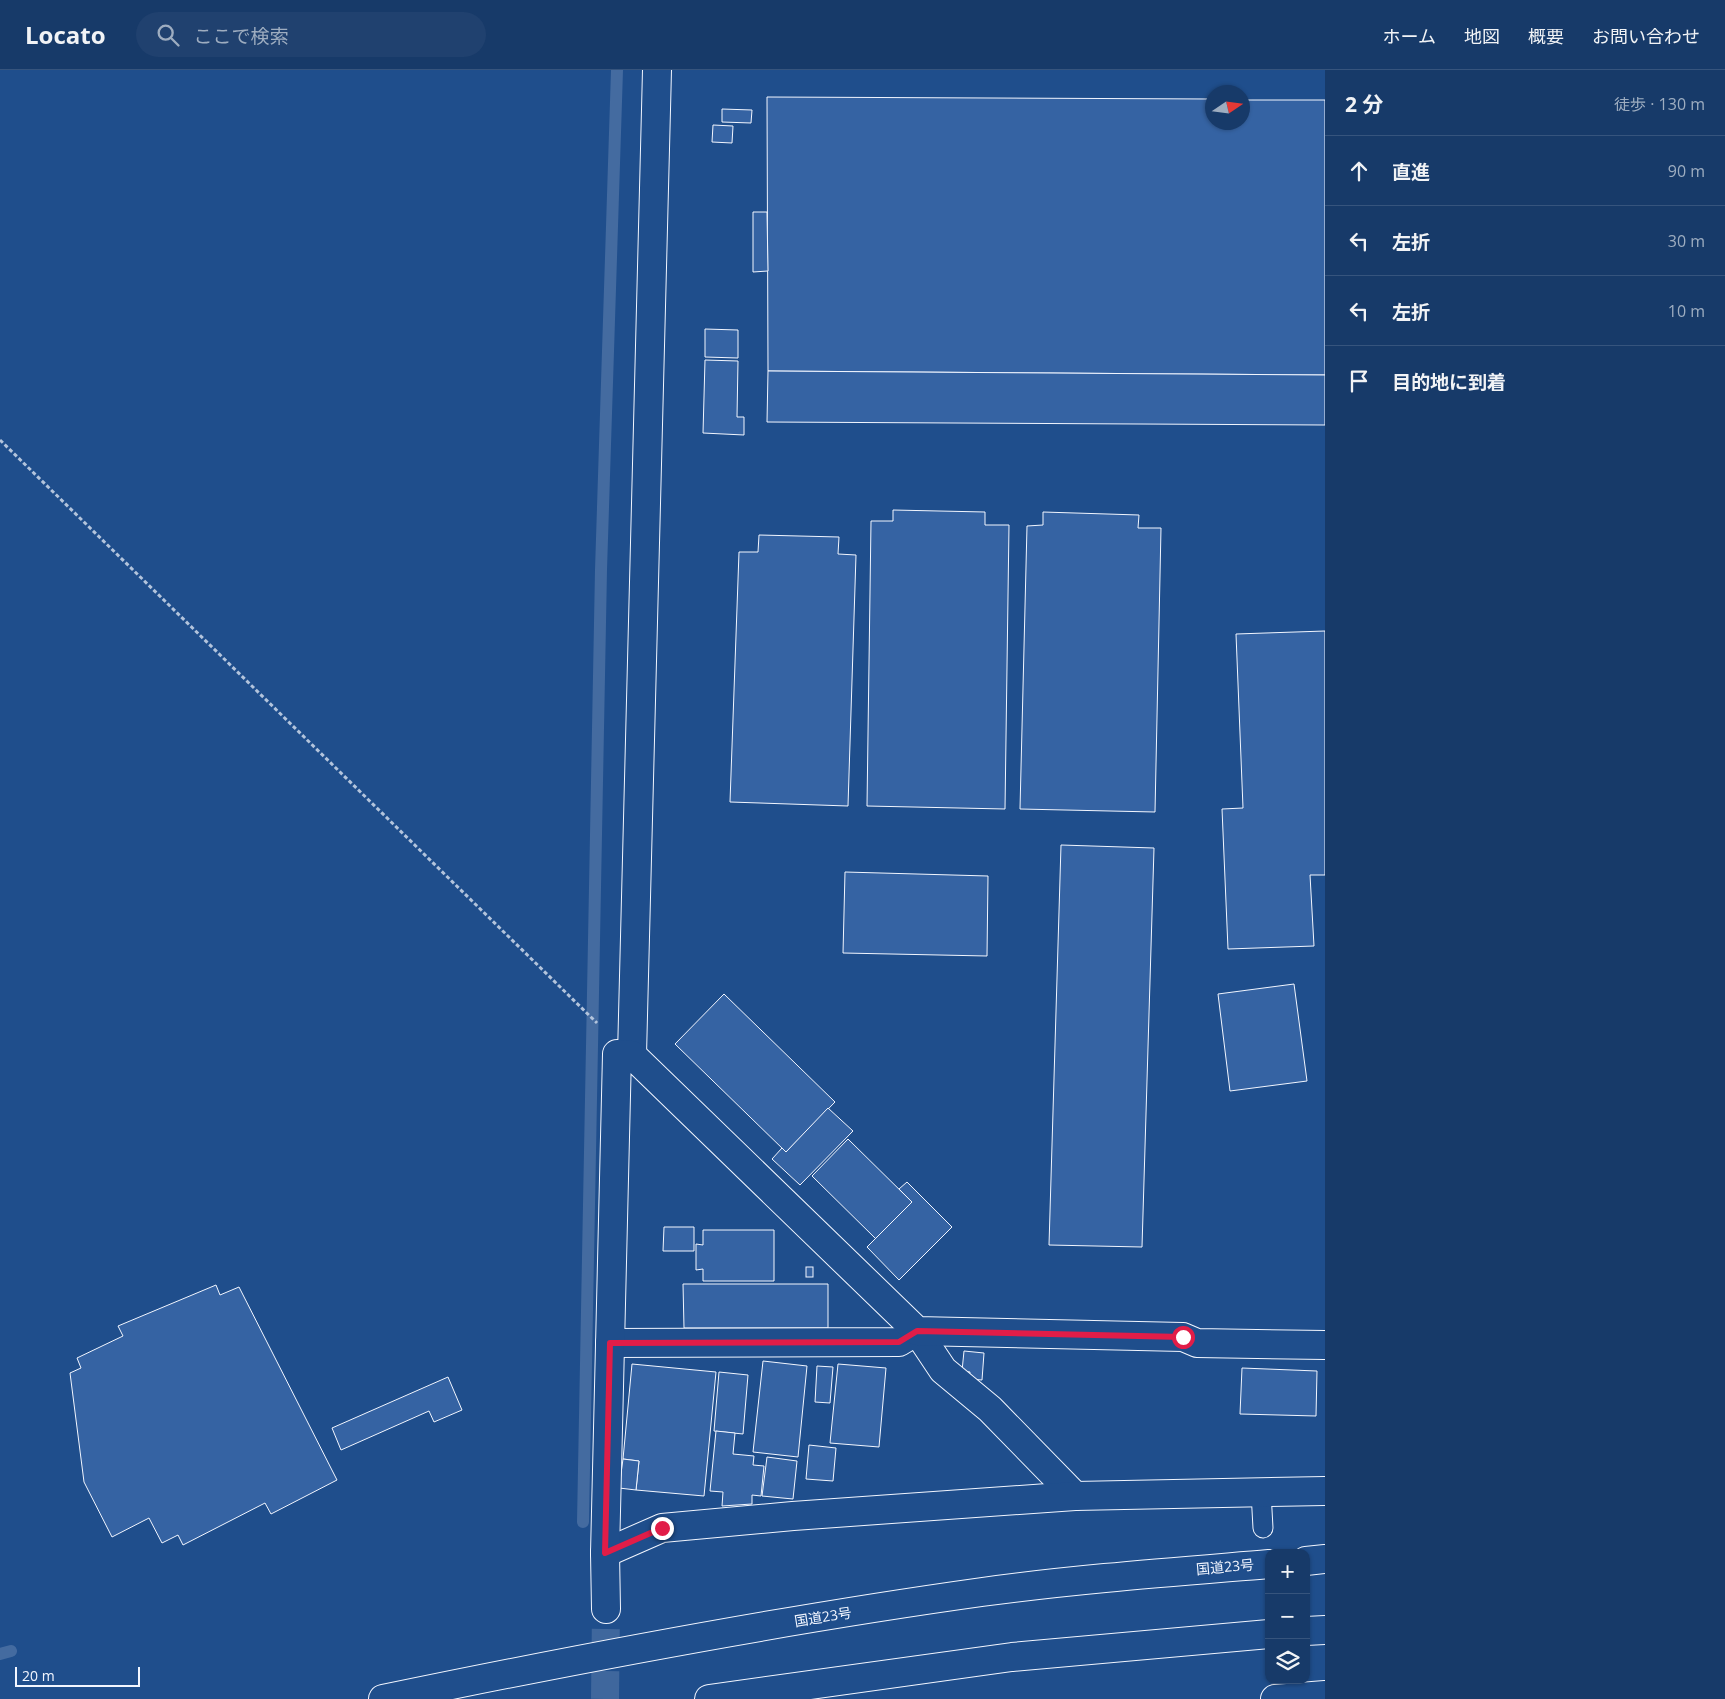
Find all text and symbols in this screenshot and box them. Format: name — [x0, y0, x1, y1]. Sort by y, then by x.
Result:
search box — [136, 12, 486, 57]
text: Locato — [25, 18, 106, 51]
icon: search — [154, 21, 182, 49]
text: ここで検索 — [194, 23, 289, 49]
text: ホーム — [1383, 24, 1436, 48]
text: 地図 — [1464, 24, 1500, 48]
text: 概要 — [1528, 24, 1564, 48]
text: お問い合わせ — [1592, 24, 1700, 48]
north arrow — [1205, 85, 1250, 130]
text: 2 分 — [1345, 90, 1383, 118]
text: 徒歩 · 130 m — [1614, 93, 1705, 115]
icon: ahead — [1345, 157, 1373, 185]
text: 直進 — [1392, 159, 1430, 185]
text: 90 m — [1668, 160, 1705, 182]
icon: left — [1345, 227, 1373, 255]
text: 左折 — [1392, 229, 1430, 255]
text: 30 m — [1668, 230, 1705, 252]
icon: left — [1345, 297, 1373, 325]
text: 左折 — [1392, 299, 1430, 325]
text: 10 m — [1668, 300, 1705, 322]
icon: arrive — [1345, 367, 1373, 395]
text: 目的地に到着 — [1392, 369, 1506, 395]
route start — [1172, 1326, 1195, 1349]
route end — [651, 1517, 674, 1540]
map controls — [1265, 1549, 1310, 1684]
button: + — [1265, 1549, 1310, 1594]
street label: 国道23号 — [1195, 1555, 1255, 1578]
button: − — [1265, 1594, 1310, 1639]
street label: 国道23号 — [793, 1603, 853, 1630]
button: layers — [1265, 1639, 1310, 1684]
scale bar — [15, 1664, 140, 1687]
text: 20 m — [22, 1666, 55, 1685]

